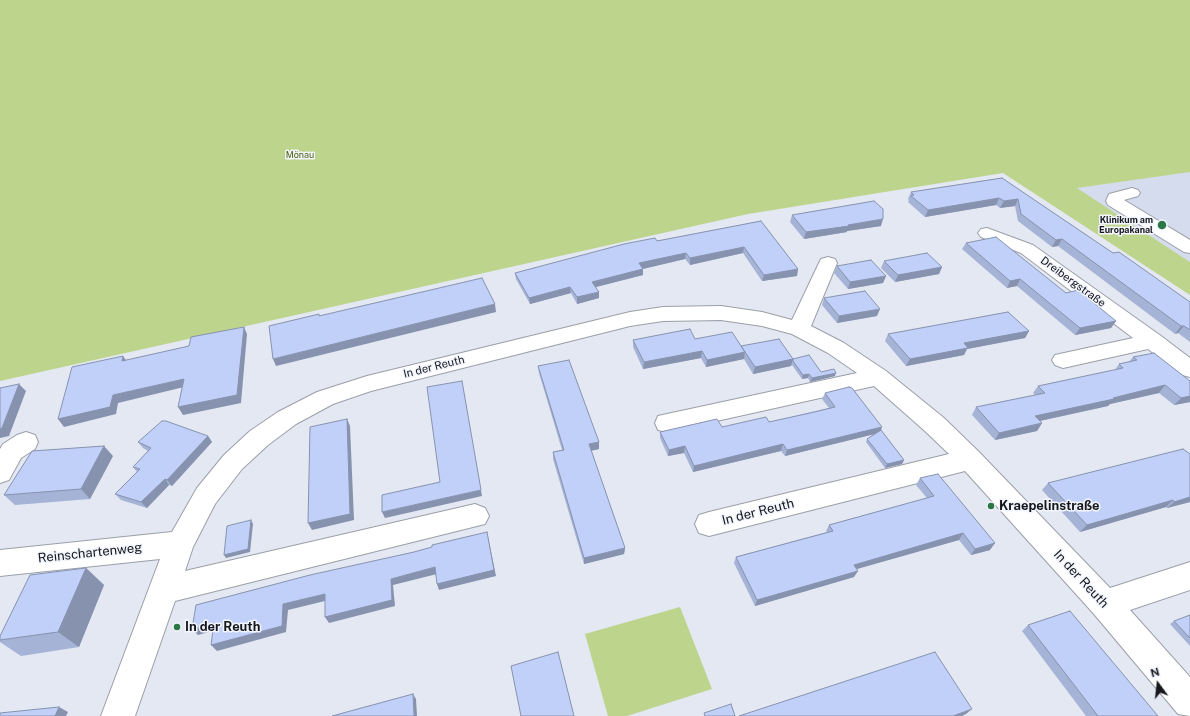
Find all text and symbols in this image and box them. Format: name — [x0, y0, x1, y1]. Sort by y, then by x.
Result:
park label: Mönau — [286, 150, 314, 160]
place label: Klinikum am Europakanal — [1099, 215, 1153, 236]
marker: Klinikum am Europakanal — [1156, 219, 1168, 231]
street label: Dreibergstraße — [1038, 254, 1108, 310]
street label: In der Reuth — [402, 353, 466, 381]
street label: In der Reuth — [720, 496, 796, 528]
place label: Kraepelinstraße — [999, 498, 1100, 514]
marker: Kraepelinstraße — [986, 501, 996, 511]
street label: Reinschartenweg — [37, 540, 143, 566]
street label: In der Reuth — [1050, 547, 1112, 611]
place label: In der Reuth — [185, 619, 260, 635]
marker: In der Reuth — [172, 622, 182, 632]
north arrow — [1138, 664, 1178, 704]
text: N — [1149, 666, 1161, 679]

